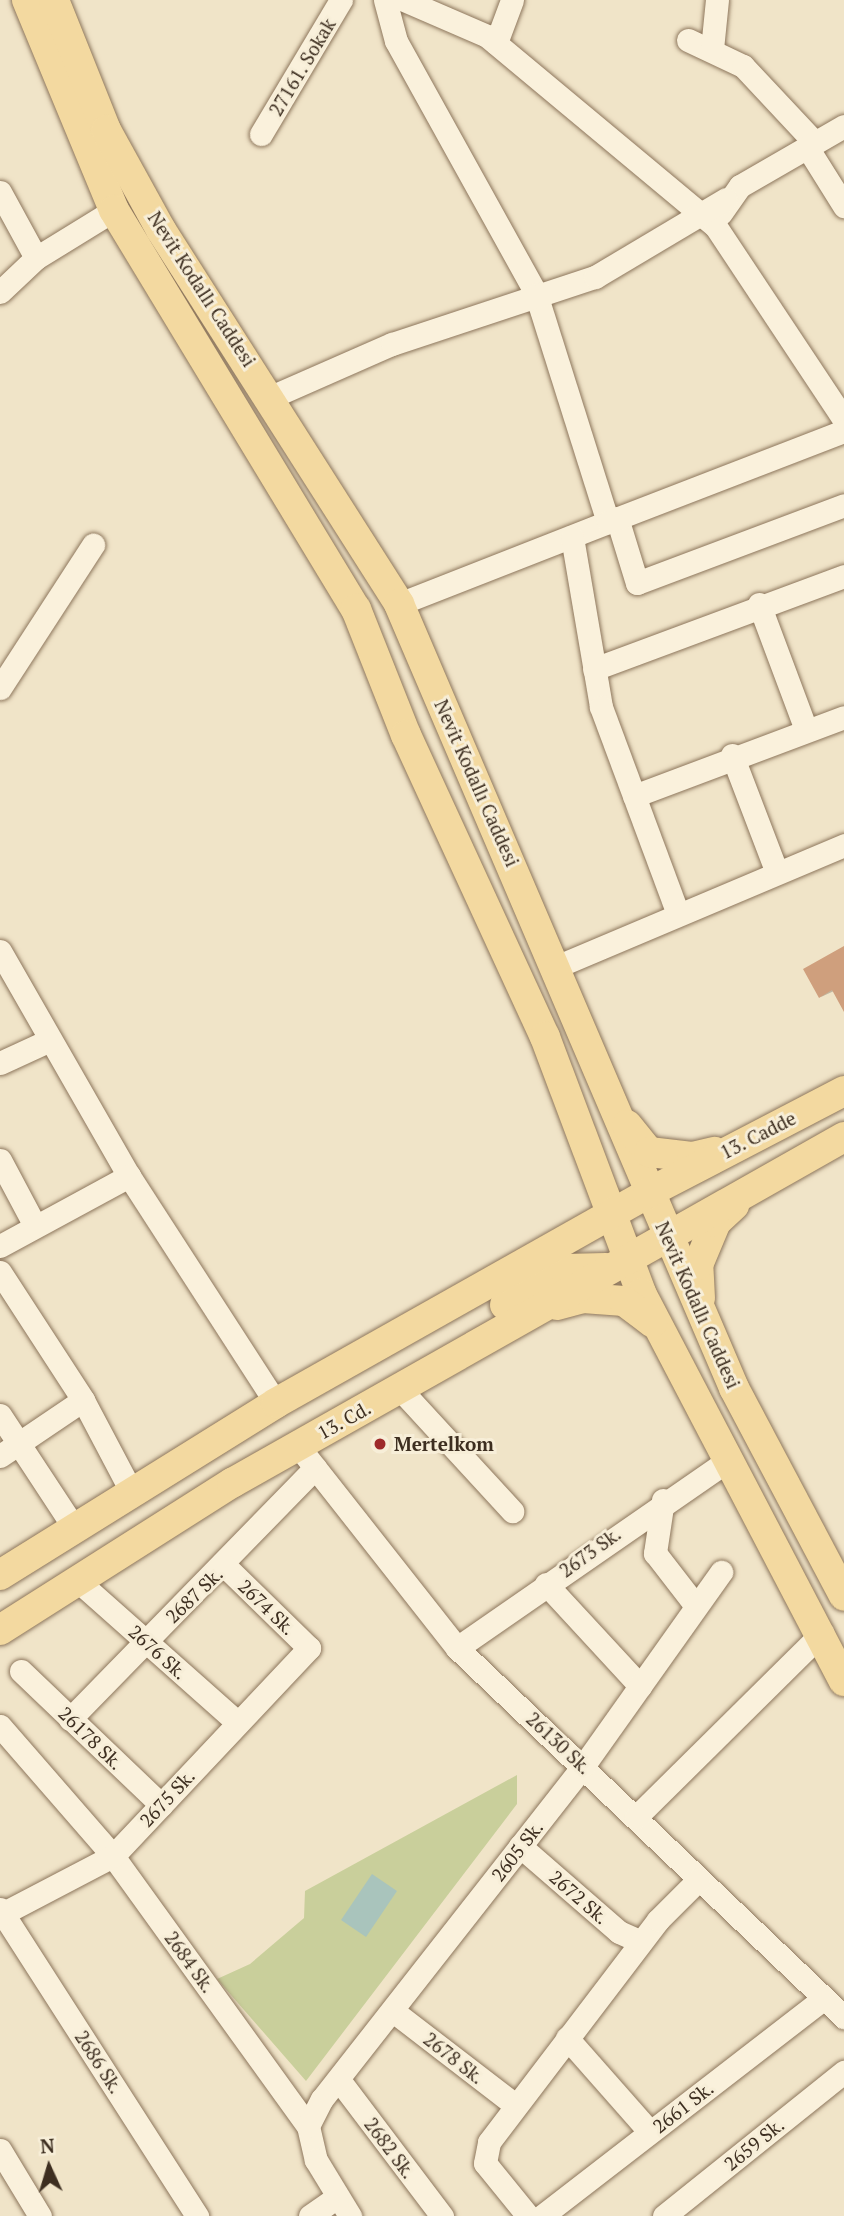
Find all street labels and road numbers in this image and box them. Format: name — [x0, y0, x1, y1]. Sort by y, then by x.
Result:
street label: 27161. Sokak — [264, 14, 340, 120]
street label: Nevit Kodallı Caddesi — [143, 207, 261, 371]
street label: Nevit Kodallı Caddesi — [430, 696, 524, 870]
street label: 13. Cadde — [716, 1106, 800, 1164]
street label: Nevit Kodallı Caddesi — [651, 1218, 745, 1392]
street label: 13. Cd. — [313, 1396, 375, 1444]
street label: 2673 Sk. — [555, 1522, 625, 1582]
street label: 2687 Sk. — [161, 1562, 227, 1628]
street label: 2674 Sk. — [234, 1574, 300, 1640]
street label: 2676 Sk. — [124, 1620, 192, 1684]
street label: 26178 Sk. — [54, 1702, 128, 1774]
street label: 26130 Sk. — [522, 1707, 596, 1779]
street label: 2675 Sk. — [135, 1764, 199, 1832]
street label: 2605 Sk. — [486, 1816, 548, 1886]
street label: 2672 Sk. — [545, 1865, 613, 1929]
street label: 2684 Sk. — [160, 1927, 220, 1997]
street label: 2686 Sk. — [70, 2026, 128, 2098]
street label: 2678 Sk. — [419, 2027, 489, 2089]
street label: 2661 Sk. — [648, 2076, 718, 2138]
street label: 2682 Sk. — [360, 2113, 420, 2183]
street label: 2659 Sk. — [719, 2113, 789, 2175]

